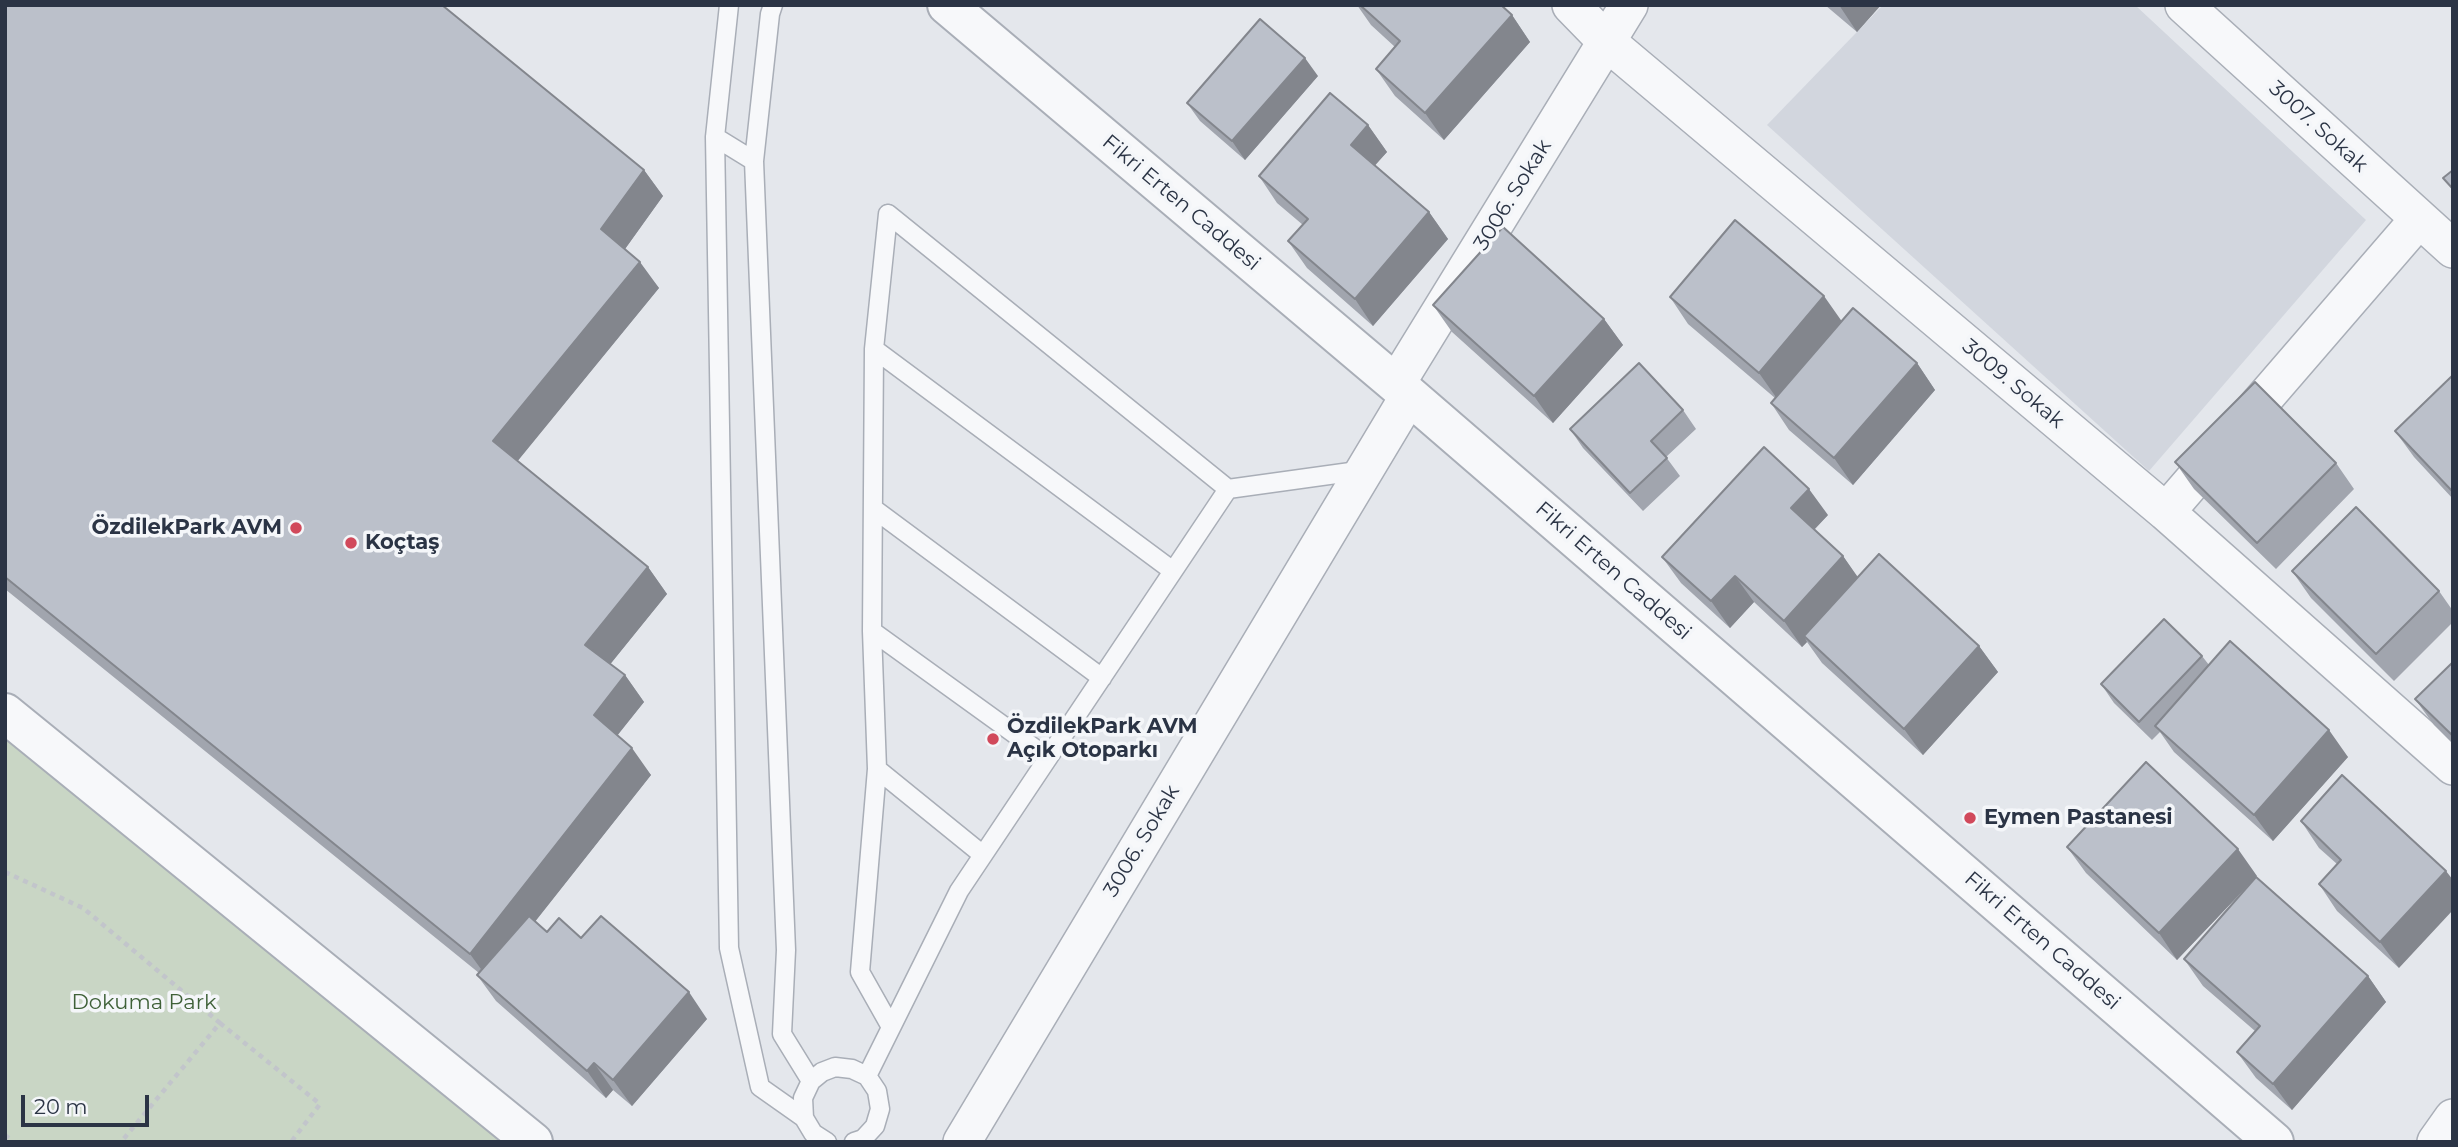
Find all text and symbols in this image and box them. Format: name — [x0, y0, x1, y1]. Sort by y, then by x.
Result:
street label: 3007. Sokak — [2263, 76, 2373, 178]
street label: Fikri Erten Caddesi — [1097, 130, 1265, 276]
street label: 3006. Sokak — [1469, 135, 1557, 255]
street label: 3009. Sokak — [1957, 334, 2069, 434]
street label: Fikri Erten Caddesi — [1530, 496, 1696, 646]
place label: ÖzdilekPark AVM — [91, 515, 282, 541]
marker: ÖzdilekPark AVM — [288, 520, 304, 536]
place label: Koçtaş — [365, 530, 439, 556]
marker: Koçtaş — [343, 535, 359, 551]
place label: ÖzdilekPark AVM Açık Otoparkı — [1007, 714, 1198, 764]
marker: ÖzdilekPark AVM Açık Otoparkı — [985, 731, 1001, 747]
street label: 3006. Sokak — [1099, 781, 1185, 901]
place label: Eymen Pastanesi — [1984, 805, 2173, 831]
marker: Eymen Pastanesi — [1962, 810, 1978, 826]
street label: Fikri Erten Caddesi — [1959, 866, 2125, 1016]
park label: Dokuma Park — [71, 990, 217, 1016]
scale bar — [24, 1080, 152, 1124]
text: 20 m — [34, 1094, 88, 1119]

